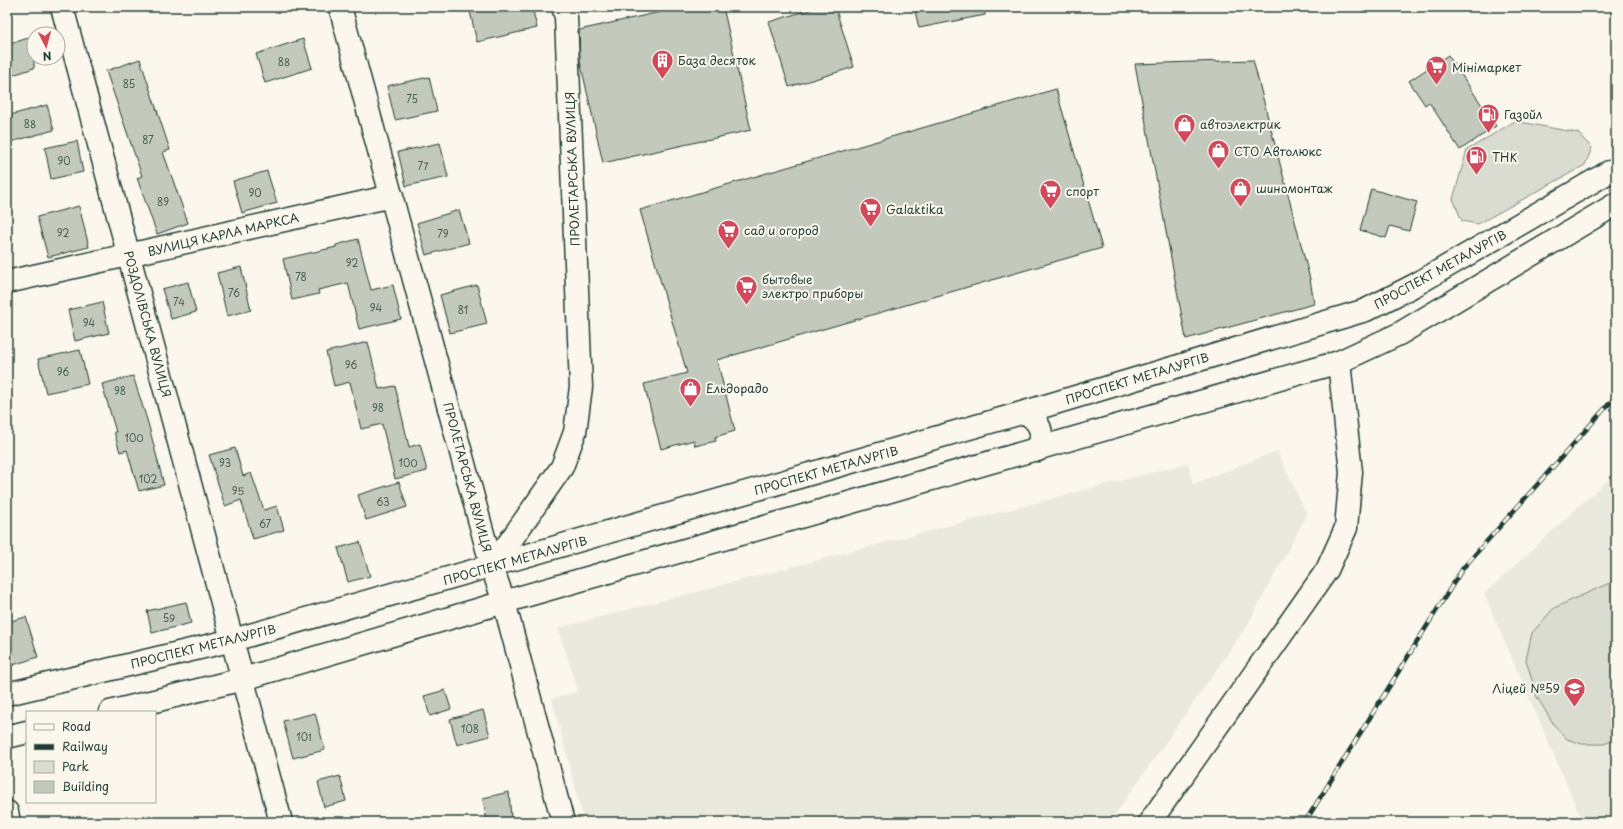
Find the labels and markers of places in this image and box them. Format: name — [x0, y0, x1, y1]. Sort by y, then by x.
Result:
building icon: База десяток — [649, 47, 675, 80]
place label: База десяток — [678, 51, 756, 69]
supermarket icon: Мінімаркет — [1424, 54, 1450, 87]
place label: Мінімаркет — [1452, 58, 1521, 76]
fuel station icon: Газойл — [1476, 101, 1502, 134]
place label: Газойл — [1504, 105, 1542, 123]
shop icon: автоэлектрик — [1171, 111, 1197, 144]
place label: автоэлектрик — [1200, 115, 1282, 133]
shop icon: СТО Автолюкс — [1205, 138, 1231, 171]
place label: СТО Автолюкс — [1234, 142, 1322, 160]
fuel station icon: ТНК — [1464, 144, 1490, 177]
place label: ТНК — [1492, 148, 1517, 166]
shop icon: шиномонтаж — [1227, 175, 1253, 208]
supermarket icon: спорт — [1037, 178, 1063, 211]
place label: шиномонтаж — [1256, 179, 1333, 197]
place label: спорт — [1066, 182, 1099, 200]
supermarket icon: Galaktika — [858, 196, 884, 229]
place label: Galaktika — [886, 200, 944, 218]
supermarket icon: сад и огород — [715, 217, 741, 250]
place label: сад и огород — [744, 221, 819, 239]
place label: бытовые электро приборы — [762, 270, 863, 302]
supermarket icon: бытовые электро приборы — [733, 273, 759, 306]
shop icon: Ельдорадо — [677, 375, 703, 408]
place label: Ельдорадо — [706, 379, 769, 397]
school or university icon: Ліцей №59 — [1562, 675, 1588, 708]
place label: Ліцей №59 — [1492, 679, 1560, 697]

